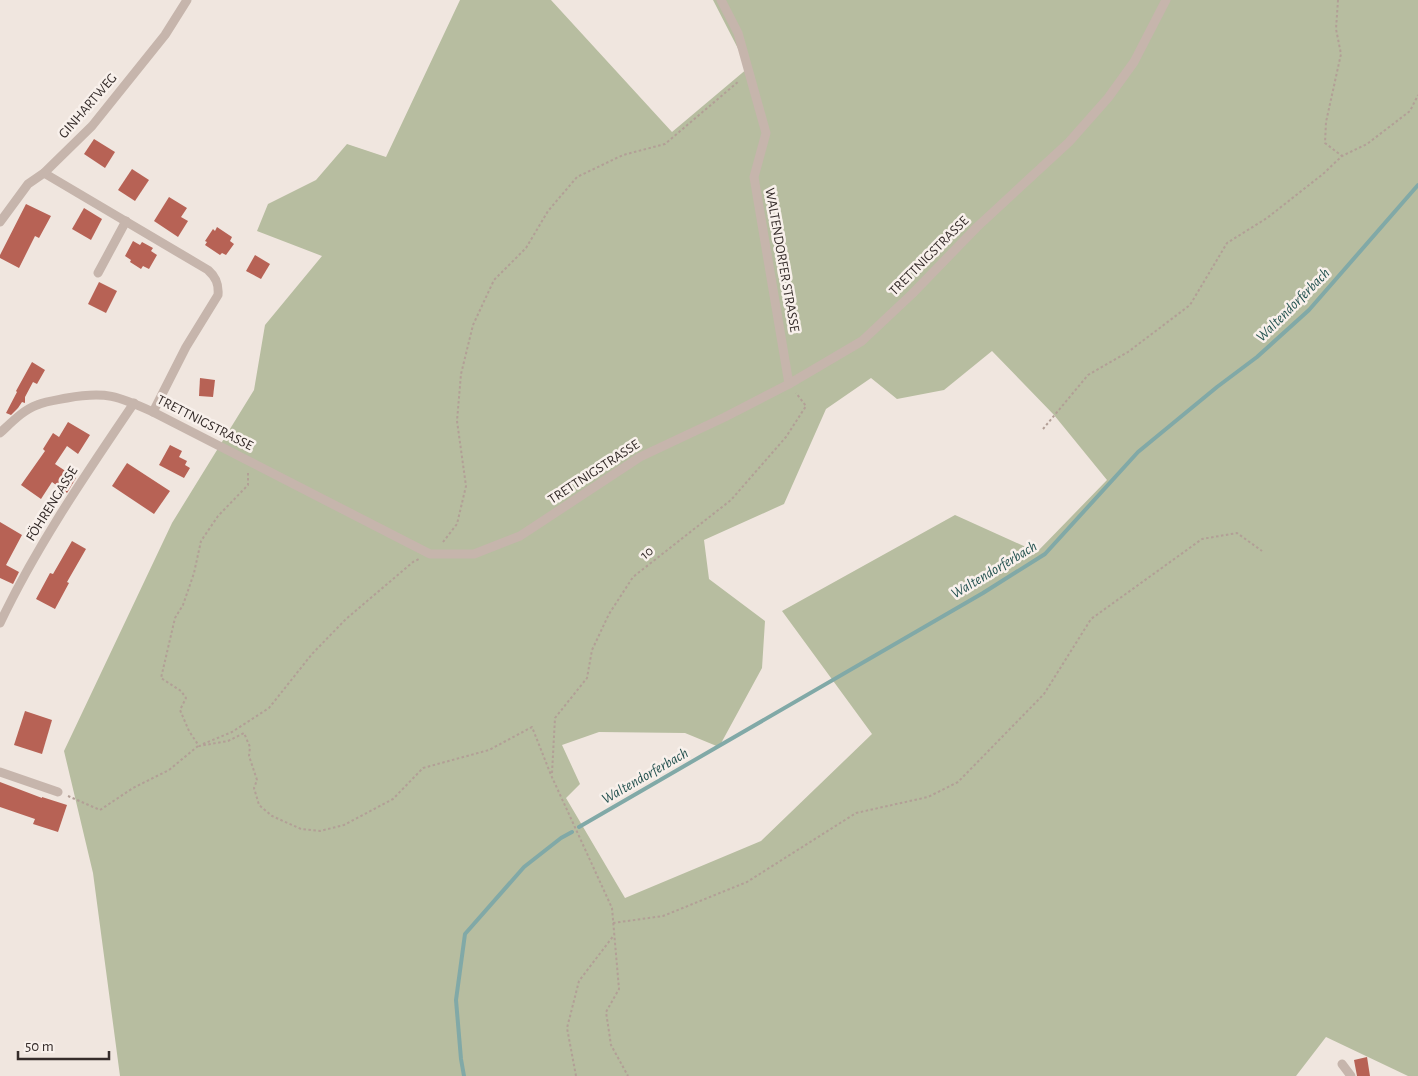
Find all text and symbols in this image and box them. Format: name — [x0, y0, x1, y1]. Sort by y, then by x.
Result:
street label: GINHARTWEG — [56, 71, 120, 141]
street label: WALTENDORFER STRASSE — [762, 187, 802, 333]
street label: TRETTNIGSTRASSE — [887, 214, 971, 298]
water label: Waltendorferbach — [1253, 265, 1333, 345]
street label: TRETTNIGSTRASSE — [155, 393, 255, 453]
street label: TRETTNIGSTRASSE — [546, 437, 642, 507]
street label: FÖHRENGASSE — [21, 463, 81, 544]
water label: Waltendorferbach — [949, 539, 1039, 601]
street label: 10 — [638, 544, 656, 562]
water label: Waltendorferbach — [599, 745, 691, 807]
scale bar — [18, 1028, 109, 1060]
text: 50 m — [25, 1039, 54, 1054]

